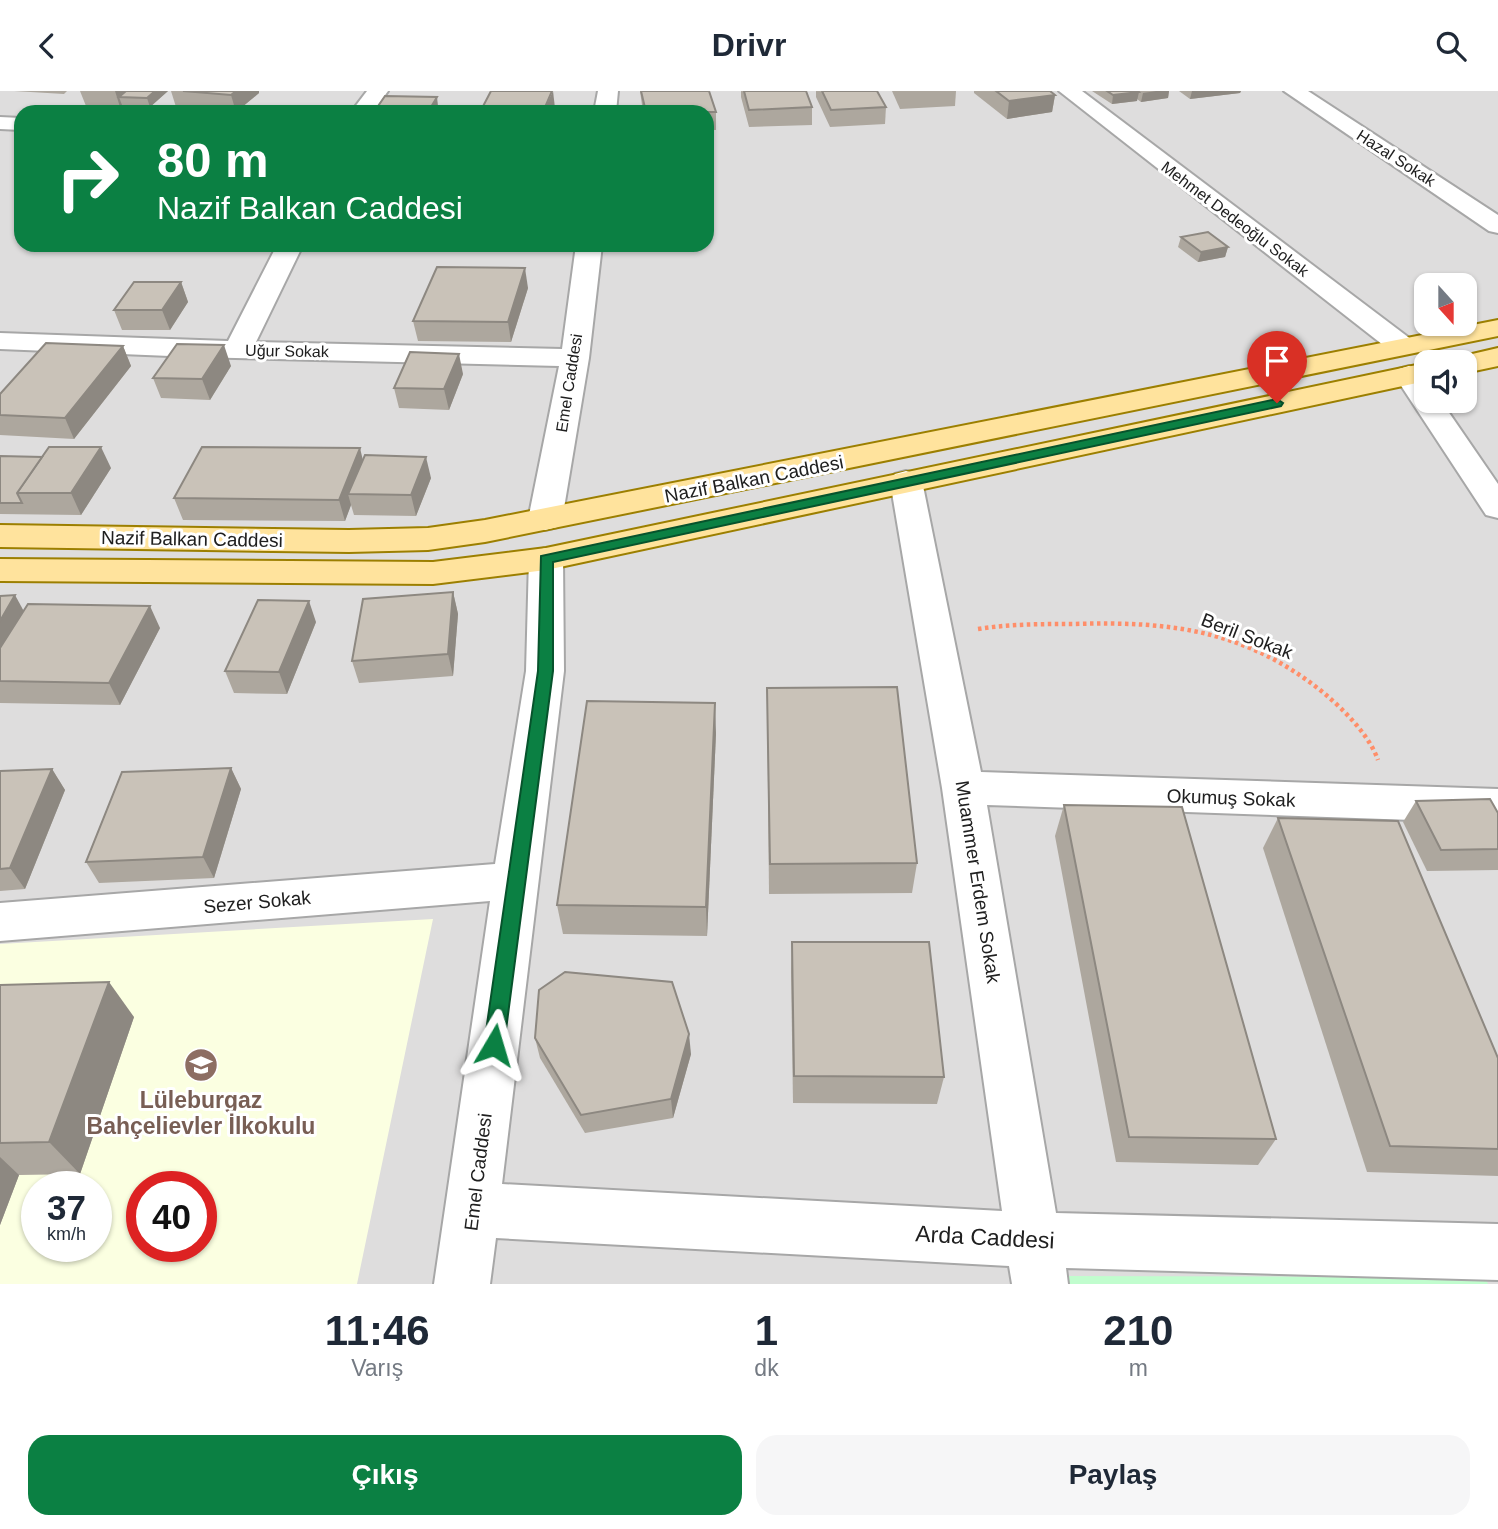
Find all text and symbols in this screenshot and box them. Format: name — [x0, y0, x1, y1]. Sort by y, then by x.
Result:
icon: back — [28, 27, 66, 65]
text: Drivr — [712, 27, 786, 63]
icon: search — [1432, 27, 1470, 65]
street label: Hazal Sokak — [1354, 126, 1439, 190]
icon: right — [42, 133, 133, 224]
text: 80 m — [157, 133, 269, 187]
street label: Mehmet Dedeoğlu Sokak — [1158, 158, 1313, 280]
text: Nazif Balkan Caddesi — [157, 190, 463, 226]
north arrow — [1414, 273, 1477, 336]
map controls — [1414, 273, 1477, 413]
pin — [1247, 331, 1307, 403]
street label: Emel Caddesi — [553, 332, 585, 434]
street label: Uğur Sokak — [245, 342, 330, 360]
icon: arrive — [1258, 342, 1296, 380]
button: sound — [1414, 350, 1477, 413]
street label: Nazif Balkan Caddesi — [663, 451, 845, 507]
street label: Nazif Balkan Caddesi — [101, 527, 283, 551]
street label: Beril Sokak — [1198, 609, 1296, 663]
street label: Muammer Erdem Sokak — [952, 779, 1004, 985]
street label: Okumuş Sokak — [1166, 785, 1296, 811]
street label: Sezer Sokak — [202, 887, 312, 917]
position arrow — [457, 1008, 531, 1082]
school or university icon: Lüleburgaz Bahçelievler İlkokulu — [182, 1046, 220, 1084]
place label: Lüleburgaz Bahçelievler İlkokulu — [87, 1087, 315, 1139]
street label: Emel Caddesi — [460, 1112, 496, 1232]
speed limit sign: 40 — [126, 1171, 217, 1262]
text: 37 — [47, 1188, 86, 1227]
street label: Arda Caddesi — [915, 1220, 1055, 1254]
text: km/h — [47, 1224, 86, 1244]
text: 11:46 — [325, 1307, 430, 1354]
text: 1 — [755, 1307, 778, 1354]
text: 210 — [1103, 1307, 1173, 1354]
text: Varış — [351, 1355, 403, 1381]
text: dk — [754, 1355, 779, 1381]
text: m — [1129, 1355, 1148, 1381]
button: Çıkış — [28, 1435, 742, 1515]
button: Paylaş — [756, 1435, 1470, 1515]

